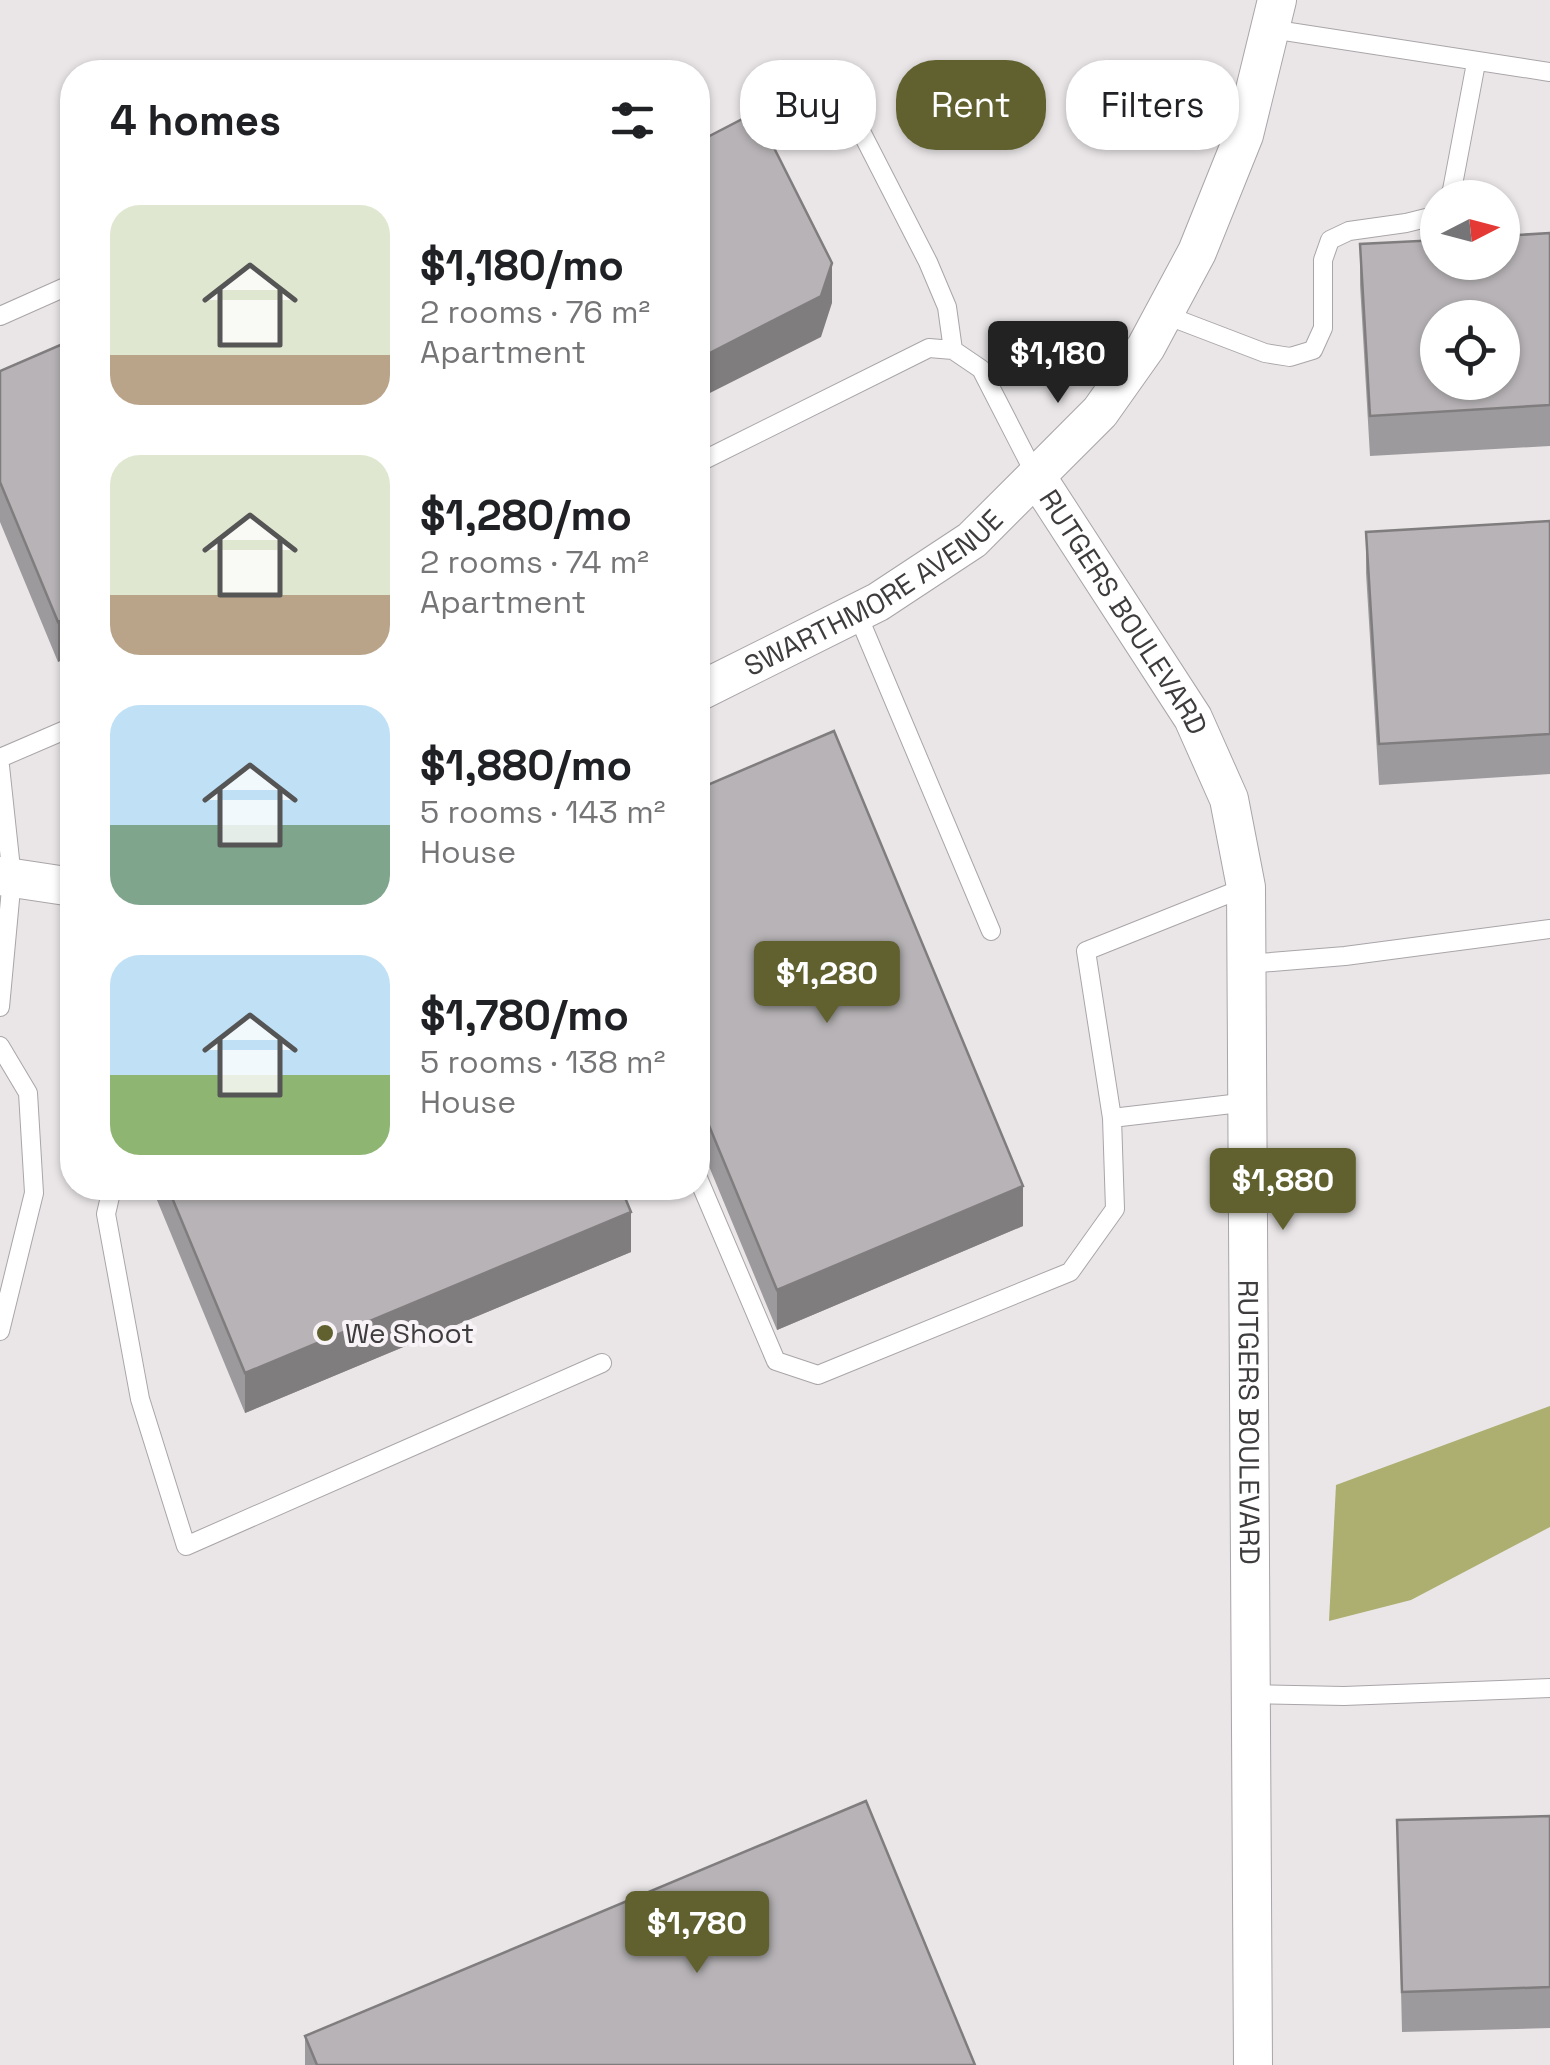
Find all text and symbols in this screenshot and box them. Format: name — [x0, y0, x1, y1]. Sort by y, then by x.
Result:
chip: Buy — [740, 60, 876, 150]
chip: Rent — [896, 60, 1046, 150]
chip: Filters — [1066, 60, 1239, 150]
icon: filters — [605, 93, 660, 148]
text: 4 homes — [110, 94, 281, 147]
north arrow — [1420, 180, 1520, 280]
map controls — [1420, 180, 1520, 400]
text: $1,180/mo — [420, 239, 624, 292]
icon: home — [190, 245, 310, 365]
text: 2 rooms · 76 m² — [420, 292, 650, 332]
button: locate — [1420, 300, 1520, 400]
pin: $1,180 — [977, 321, 1139, 406]
text: Apartment — [420, 332, 586, 372]
text: $1,180 — [1010, 333, 1106, 373]
street label: RUTGERS BOULEVARD — [1032, 483, 1216, 740]
text: $1,280/mo — [420, 489, 632, 542]
icon: home — [190, 495, 310, 615]
street label: SWARTHMORE AVENUE — [738, 502, 1010, 684]
text: 2 rooms · 74 m² — [420, 542, 649, 582]
text: Apartment — [420, 582, 586, 622]
text: $1,880/mo — [420, 739, 632, 792]
icon: home — [190, 745, 310, 865]
text: 5 rooms · 143 m² — [420, 792, 665, 832]
text: House — [420, 832, 516, 872]
pin: $1,280 — [746, 941, 908, 1026]
text: $1,280 — [776, 953, 878, 993]
text: $1,780/mo — [420, 989, 629, 1042]
icon: home — [190, 995, 310, 1115]
text: 5 rooms · 138 m² — [420, 1042, 665, 1082]
text: House — [420, 1082, 516, 1122]
pin: $1,880 — [1202, 1148, 1364, 1233]
text: $1,880 — [1232, 1160, 1334, 1200]
street label: RUTGERS BOULEVARD — [1230, 1280, 1268, 1565]
place label: We Shoot — [345, 1315, 474, 1351]
marker: We Shoot — [314, 1322, 336, 1344]
pin: $1,780 — [616, 1891, 778, 1976]
text: $1,780 — [647, 1903, 747, 1943]

